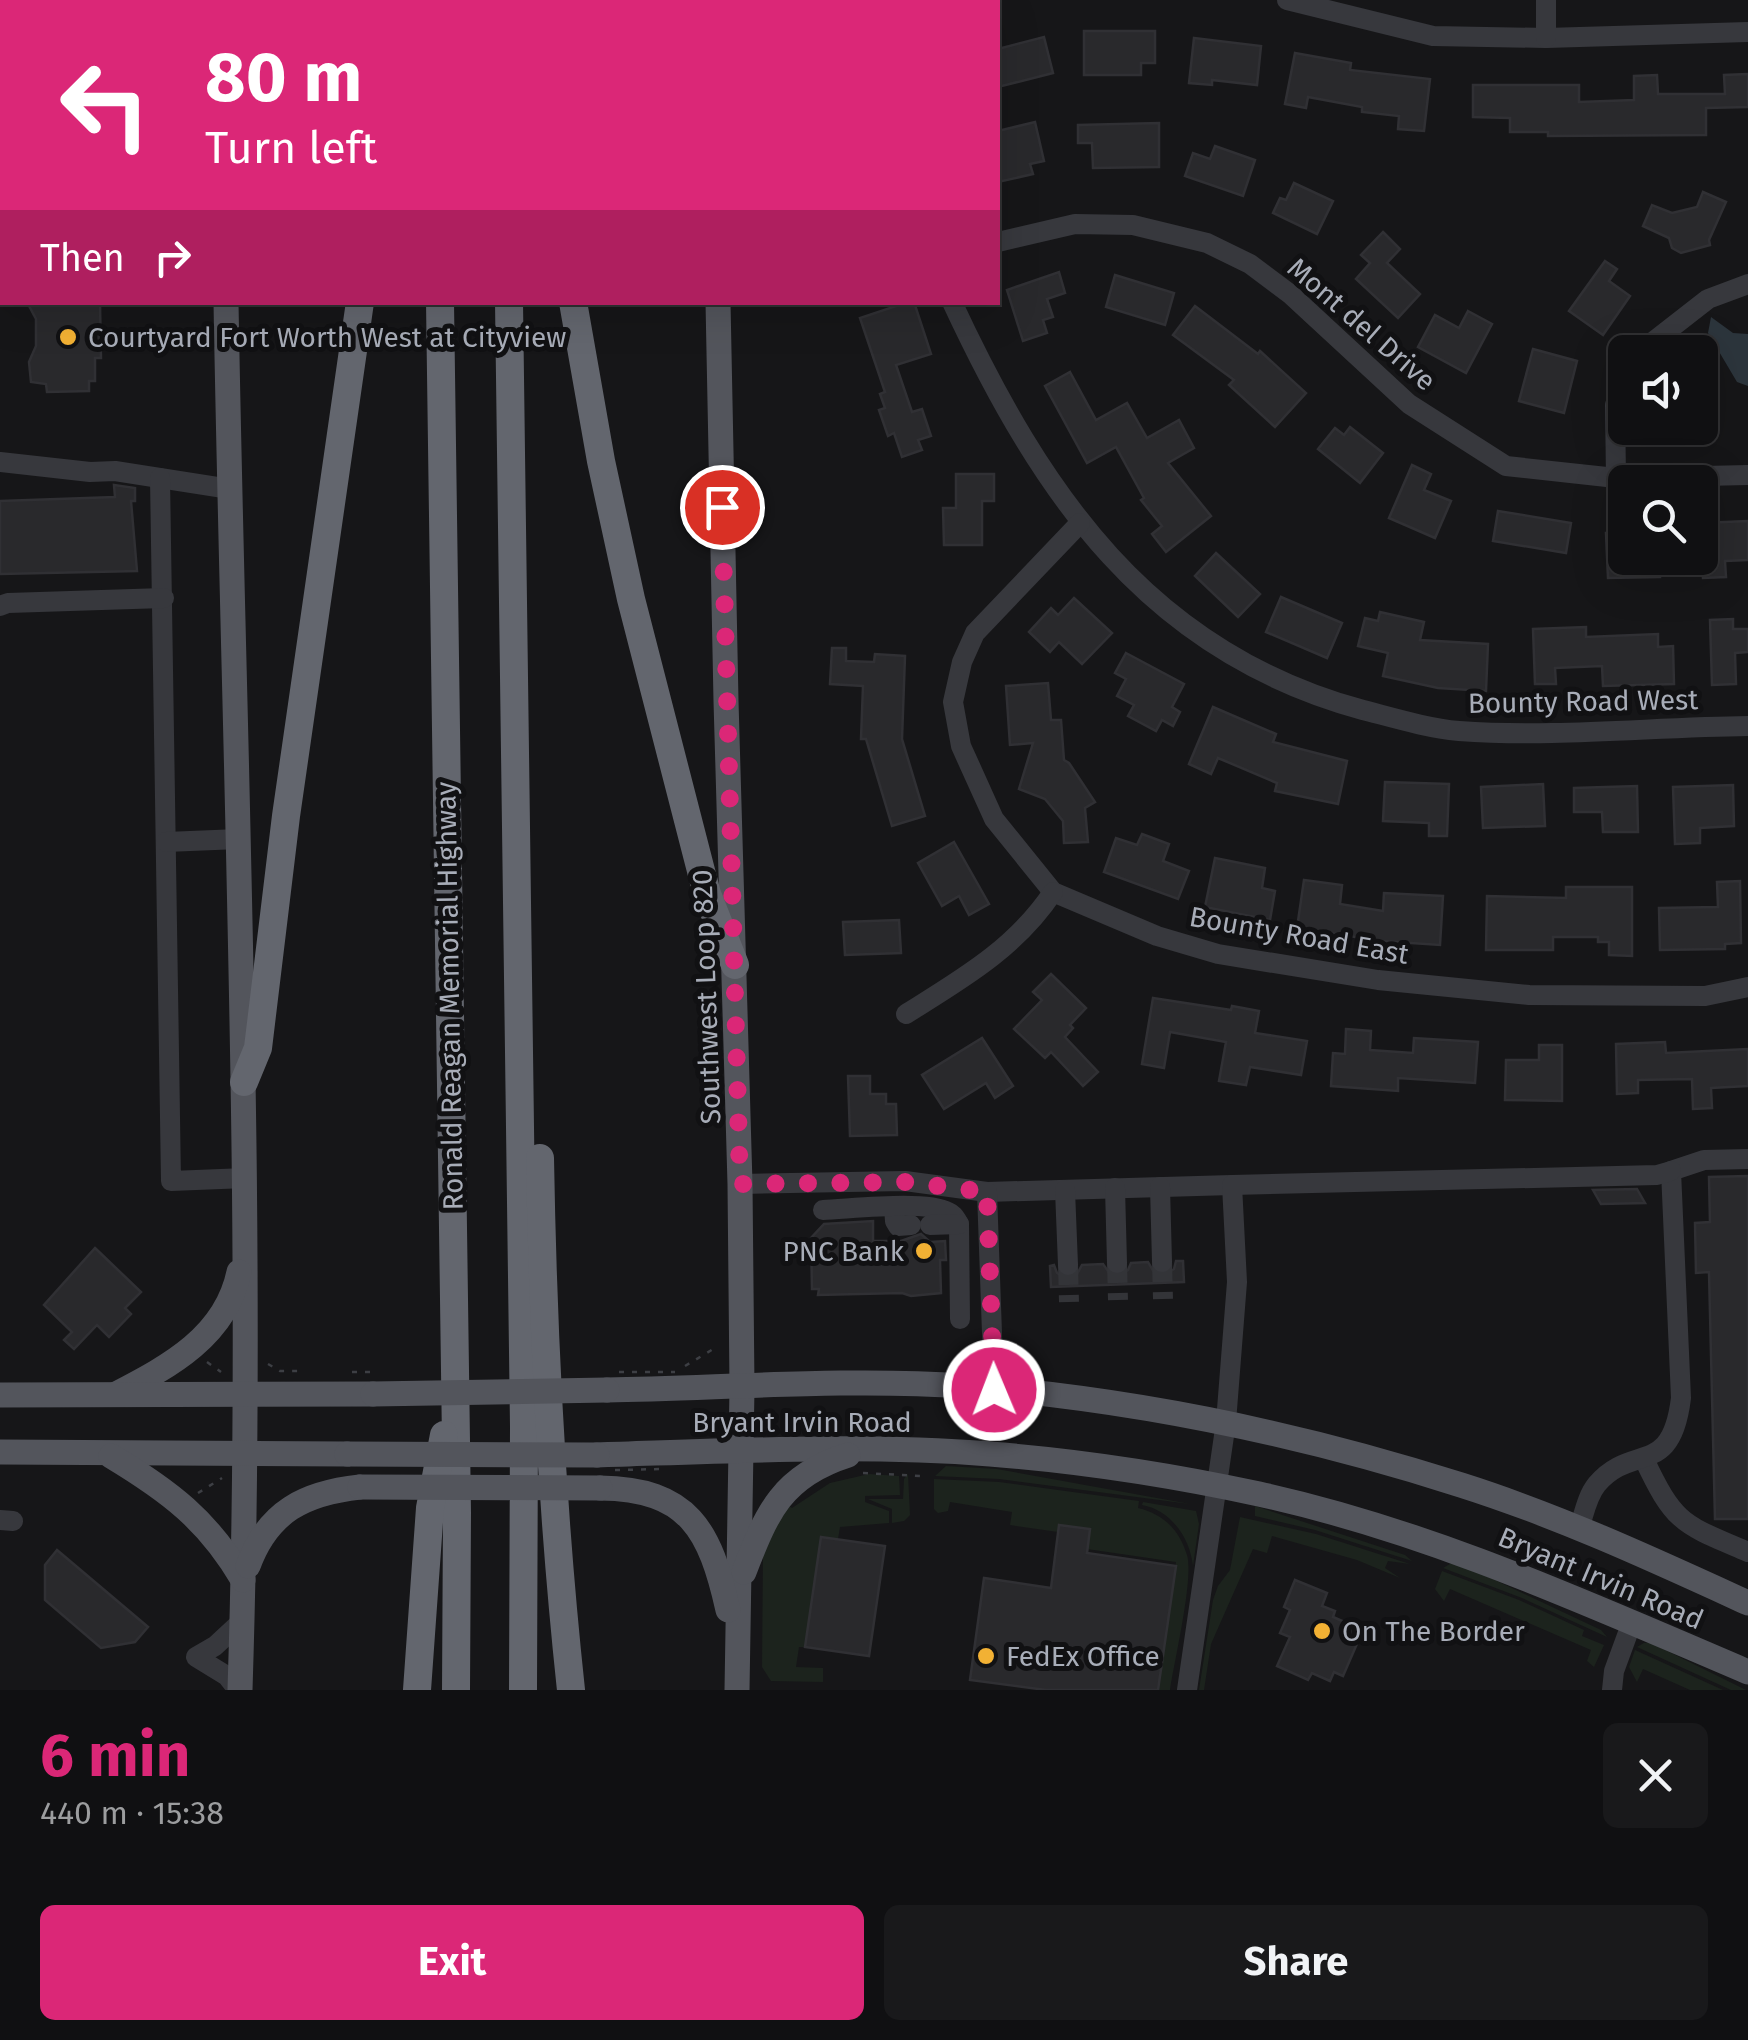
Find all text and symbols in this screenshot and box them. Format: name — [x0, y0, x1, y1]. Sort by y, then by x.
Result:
text: 80 m — [205, 36, 362, 120]
icon: left — [40, 40, 170, 170]
text: Turn left — [205, 121, 377, 175]
icon: right — [145, 230, 200, 285]
text: Then — [40, 235, 125, 281]
street label: Mont del Drive — [1281, 251, 1442, 398]
place label: Courtyard Fort Worth West at Cityview — [88, 321, 566, 354]
marker: Courtyard Fort Worth West at Cityview — [57, 326, 79, 348]
map controls — [1608, 335, 1718, 575]
button: sound — [1608, 335, 1718, 445]
pin — [680, 465, 765, 550]
button: search — [1608, 465, 1718, 575]
icon: arrive — [695, 480, 750, 535]
street label: Bounty Road West — [1467, 683, 1699, 720]
street label: Ronald Reagan Memorial Highway — [429, 781, 470, 1211]
street label: Southwest Loop 820 — [686, 869, 727, 1125]
street label: Bounty Road East — [1187, 900, 1412, 971]
place label: PNC Bank — [783, 1235, 905, 1268]
marker: PNC Bank — [913, 1240, 935, 1262]
position arrow — [942, 1338, 1046, 1442]
street label: Bryant Irvin Road — [692, 1406, 912, 1439]
street label: Bryant Irvin Road — [1493, 1520, 1708, 1637]
place label: On The Border — [1342, 1615, 1525, 1648]
marker: On The Border — [1311, 1620, 1333, 1642]
place label: FedEx Office — [1006, 1640, 1160, 1673]
marker: FedEx Office — [975, 1645, 997, 1667]
text: 6 min — [40, 1720, 190, 1792]
button: close — [1603, 1723, 1708, 1828]
text: 440 m · 15:38 — [40, 1794, 224, 1832]
button: Exit — [40, 1905, 864, 2020]
button: Share — [884, 1905, 1708, 2020]

